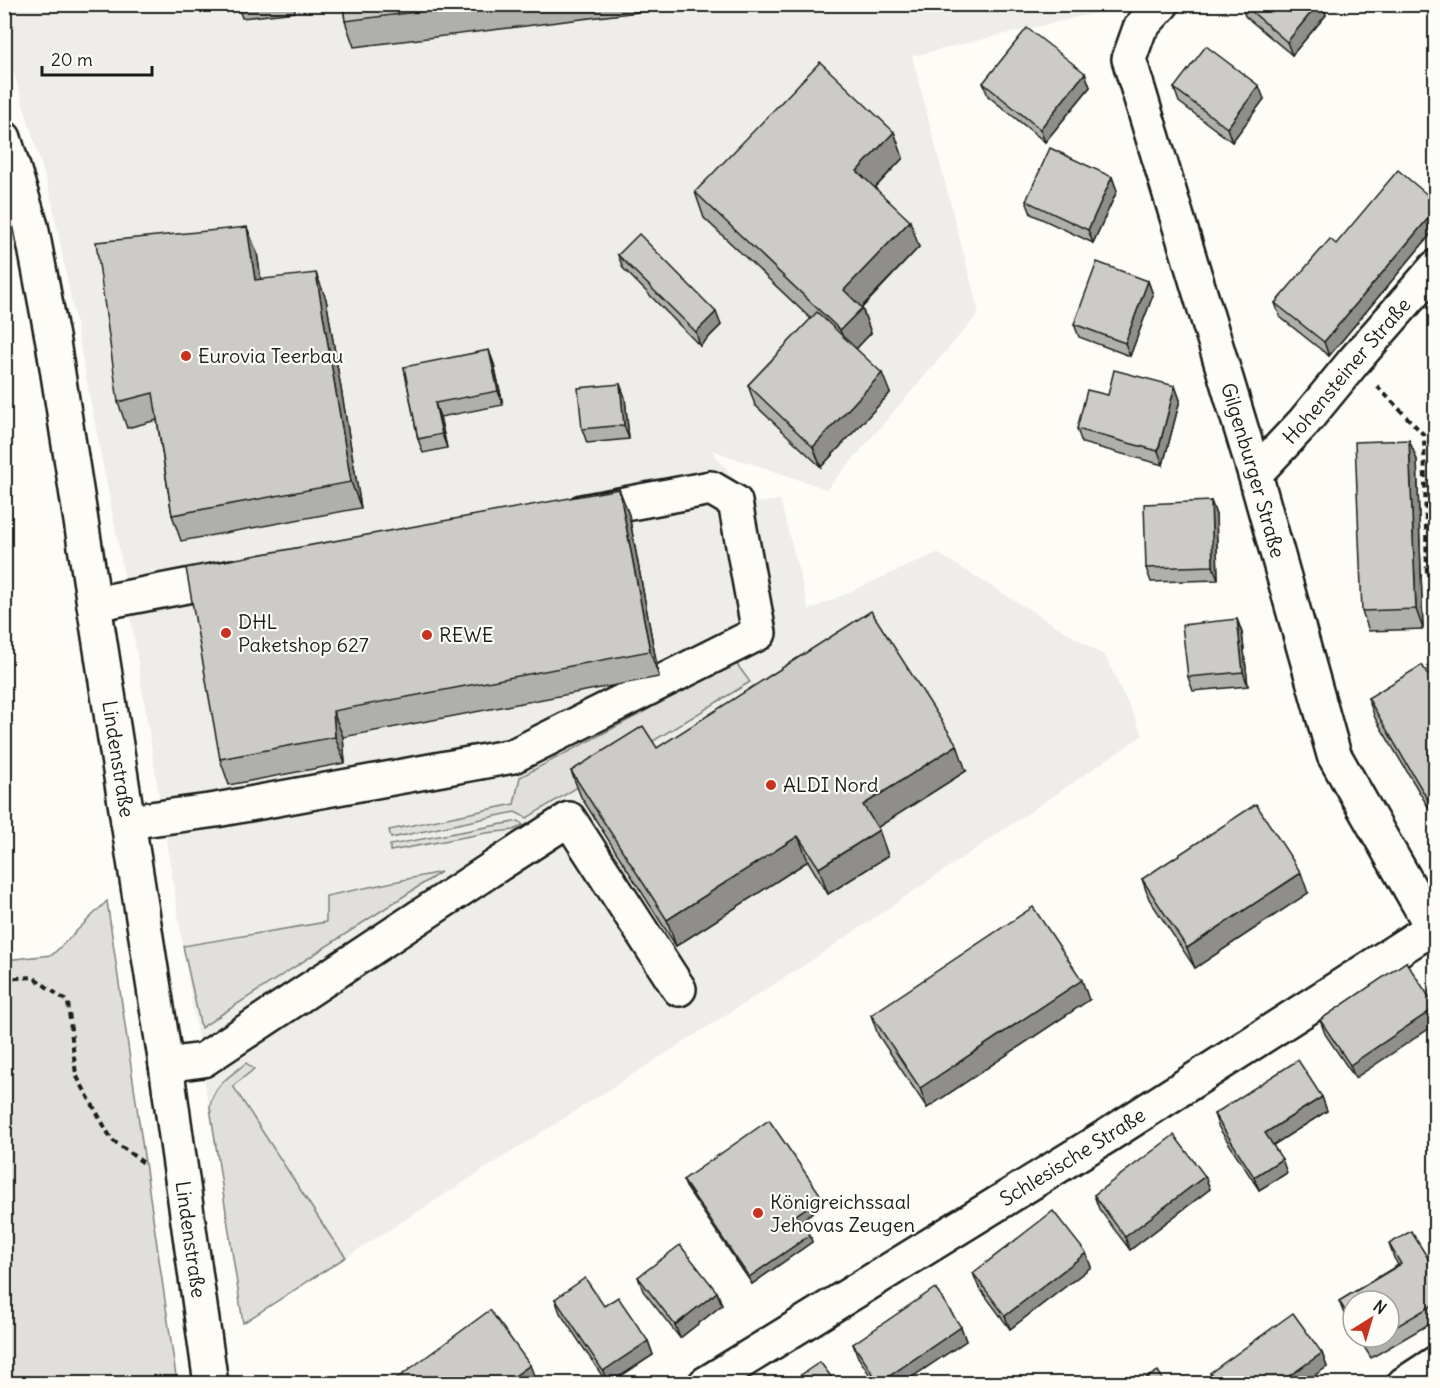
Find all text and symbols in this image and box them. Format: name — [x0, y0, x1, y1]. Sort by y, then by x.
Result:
scale bar — [42, 39, 152, 77]
text: 20 m — [51, 48, 93, 71]
street label: Hohensteiner Straße — [1277, 292, 1416, 449]
place label: Eurovia Teerbau — [198, 343, 343, 368]
marker: Eurovia Teerbau — [179, 349, 193, 363]
street label: Gilgenburger Straße — [1216, 380, 1291, 560]
place label: DHL Paketshop 627 — [238, 609, 369, 657]
place label: REWE — [439, 622, 493, 647]
marker: DHL Paketshop 627 — [219, 626, 233, 640]
marker: REWE — [420, 628, 434, 642]
street label: Lindenstraße — [97, 699, 140, 819]
place label: ALDI Nord — [783, 772, 879, 797]
marker: ALDI Nord — [764, 778, 778, 792]
street label: Schlesische Straße — [995, 1102, 1150, 1211]
street label: Lindenstraße — [170, 1179, 212, 1299]
place label: Königreichssaal Jehovas Zeugen — [770, 1189, 915, 1237]
marker: Königreichssaal Jehovas Zeugen — [751, 1206, 765, 1220]
north arrow — [1341, 1289, 1401, 1349]
text: N — [1370, 1296, 1390, 1318]

